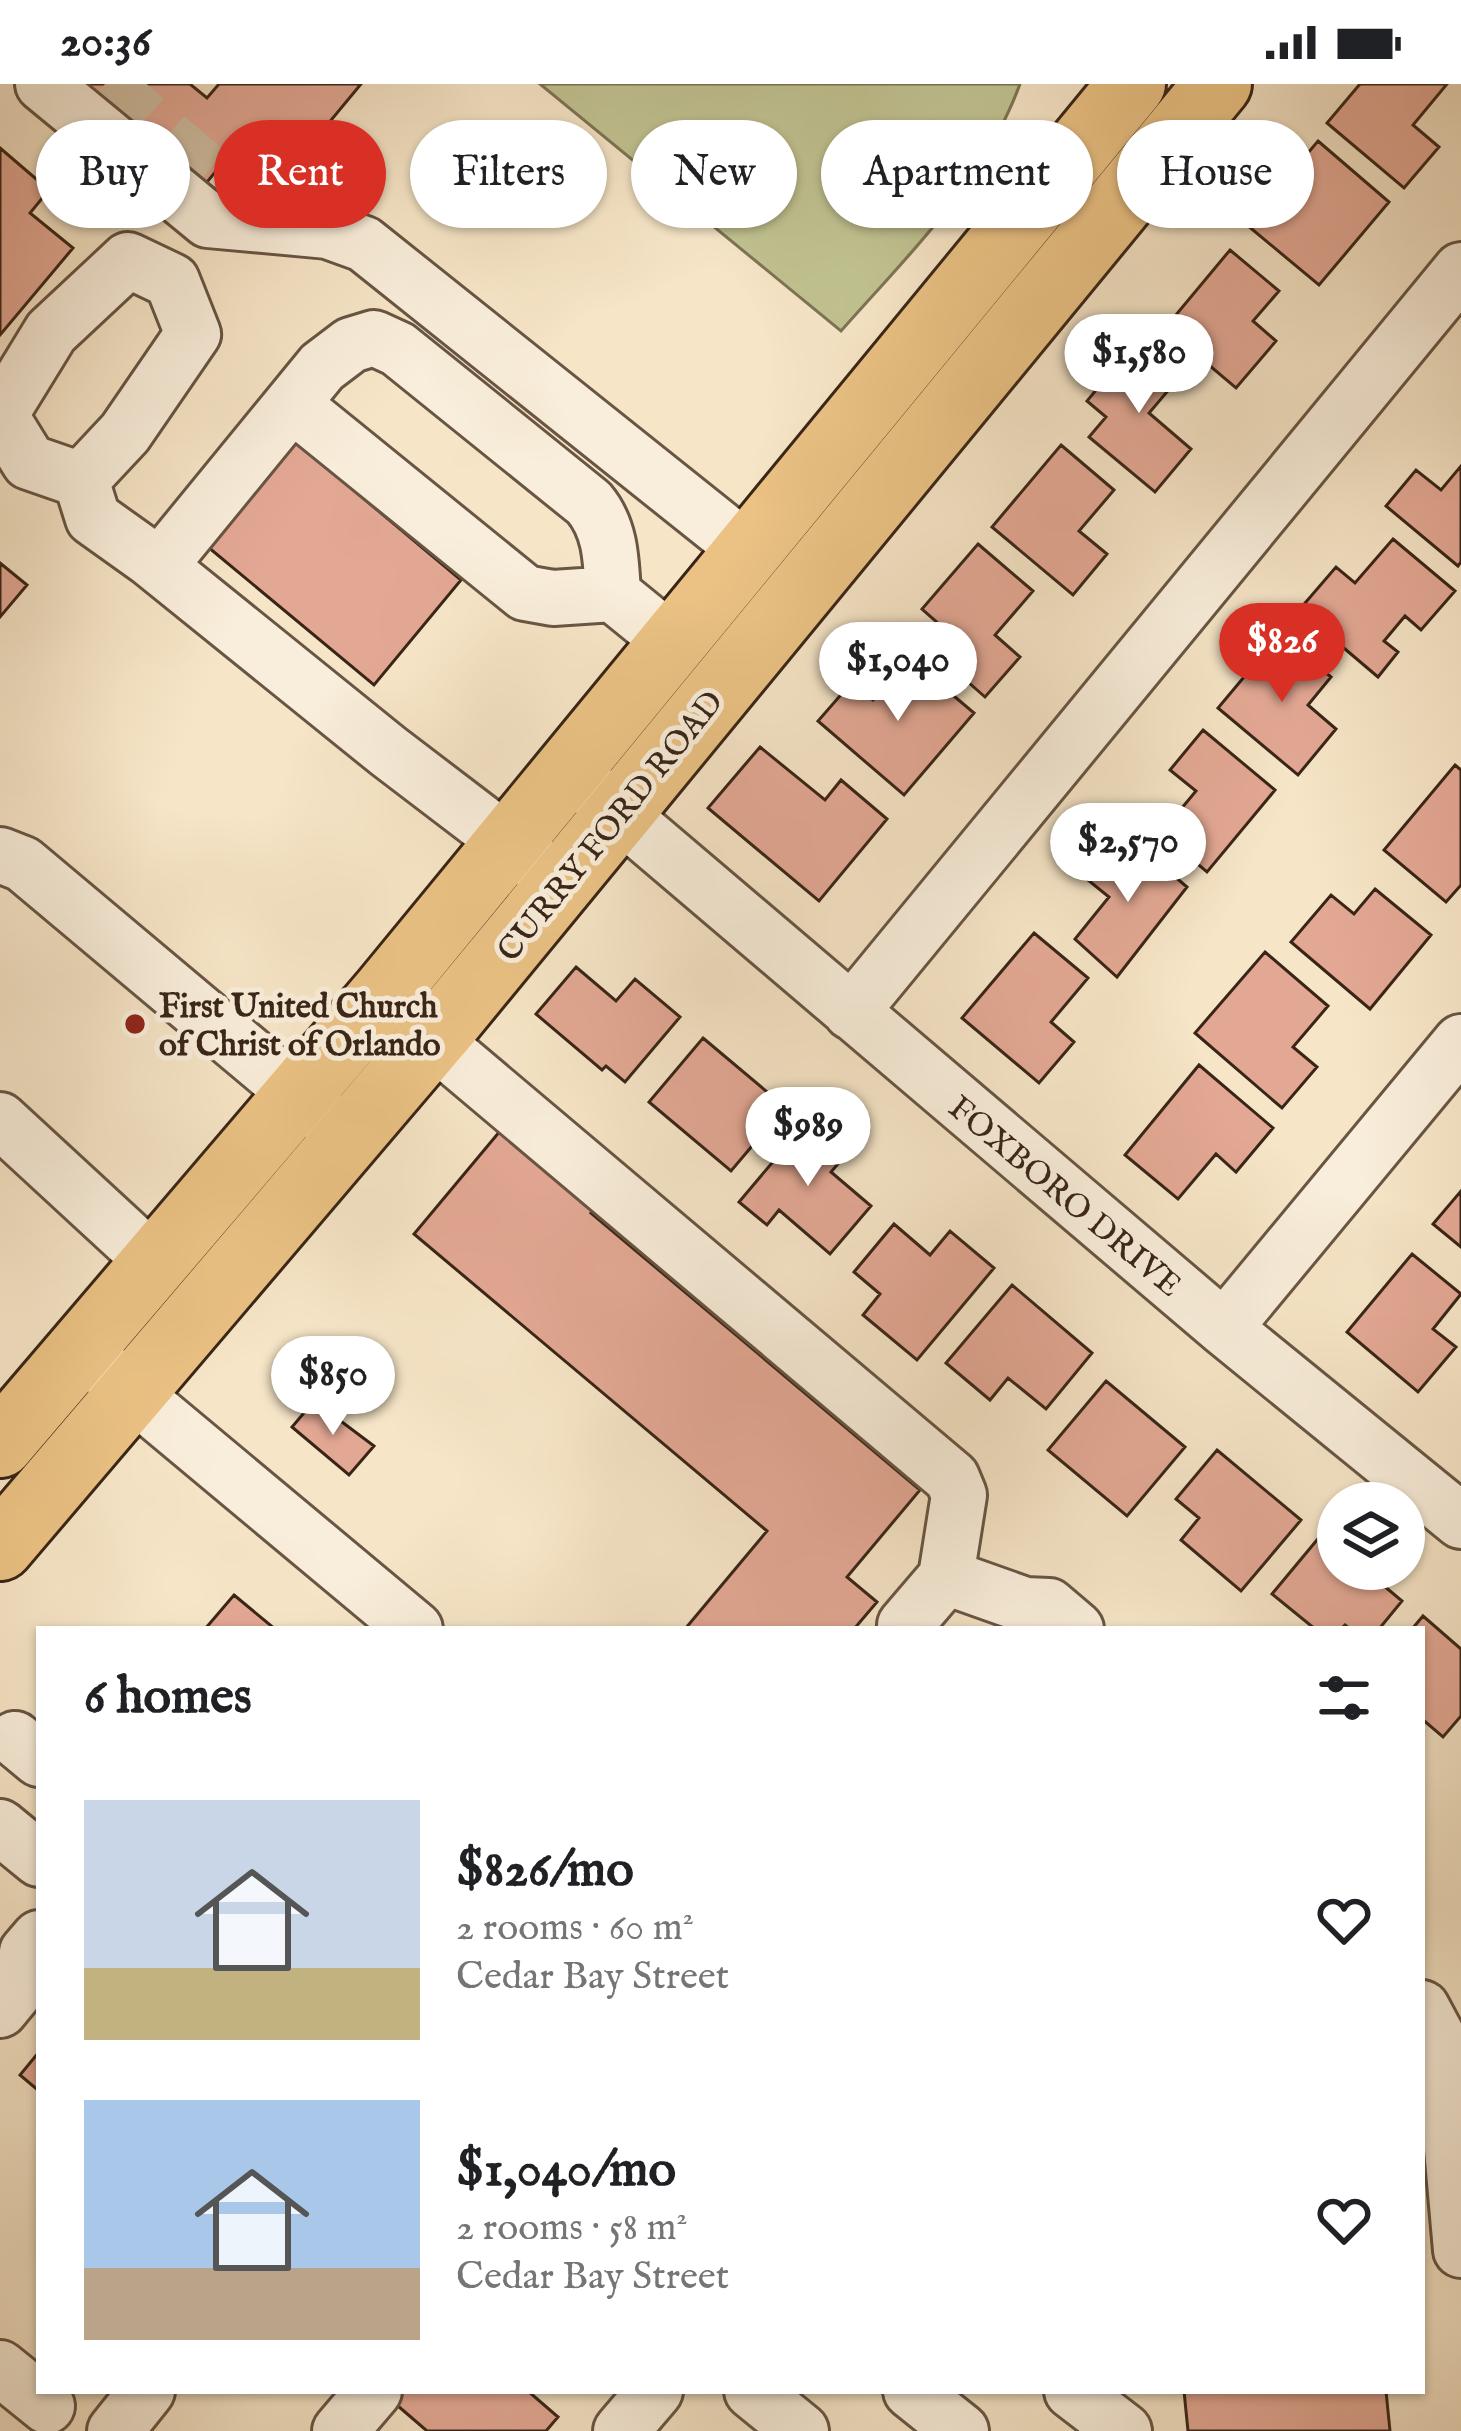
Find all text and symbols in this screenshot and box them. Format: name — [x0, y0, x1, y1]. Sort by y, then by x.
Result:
text: 20:36 — [60, 14, 151, 71]
chip: Buy — [36, 120, 190, 228]
chip: Rent — [214, 120, 386, 228]
chip: Filters — [410, 120, 607, 228]
chip: New — [631, 120, 797, 228]
chip: Apartment — [821, 120, 1093, 228]
chip: House — [1117, 120, 1314, 228]
pin: $1,580 — [1041, 314, 1237, 416]
text: $1,580 — [1091, 328, 1187, 377]
pin: $826 — [1211, 603, 1353, 705]
text: $826 — [1246, 617, 1318, 666]
pin: $1,040 — [800, 622, 996, 724]
text: $1,040 — [846, 636, 950, 685]
street label: CURRY FORD ROAD — [489, 683, 734, 971]
pin: $2,570 — [1030, 803, 1226, 905]
text: $2,570 — [1077, 817, 1179, 866]
place label: First United Church of Christ of Orlando — [159, 987, 441, 1067]
marker: First United Church of Christ of Orlando — [122, 1011, 148, 1037]
pin: $989 — [737, 1087, 879, 1189]
street label: FOXBORO DRIVE — [939, 1087, 1189, 1307]
text: $989 — [773, 1101, 843, 1150]
pin: $850 — [262, 1336, 404, 1438]
text: $850 — [298, 1350, 368, 1399]
map controls — [1317, 1482, 1425, 1590]
button: layers — [1317, 1482, 1425, 1590]
icon: filters — [1311, 1665, 1377, 1731]
text: 6 homes — [84, 1666, 252, 1731]
text: $826/mo — [456, 1839, 634, 1904]
icon: home — [180, 1848, 324, 1992]
icon: heart — [1311, 1887, 1377, 1953]
text: 2 rooms · 60 m² — [456, 1904, 694, 1953]
text: Cedar Bay Street — [456, 1953, 729, 2002]
text: $1,040/mo — [456, 2139, 676, 2204]
icon: home — [180, 2148, 324, 2292]
icon: heart — [1311, 2187, 1377, 2253]
text: 2 rooms · 58 m² — [456, 2204, 688, 2253]
text: Cedar Bay Street — [456, 2253, 729, 2302]

